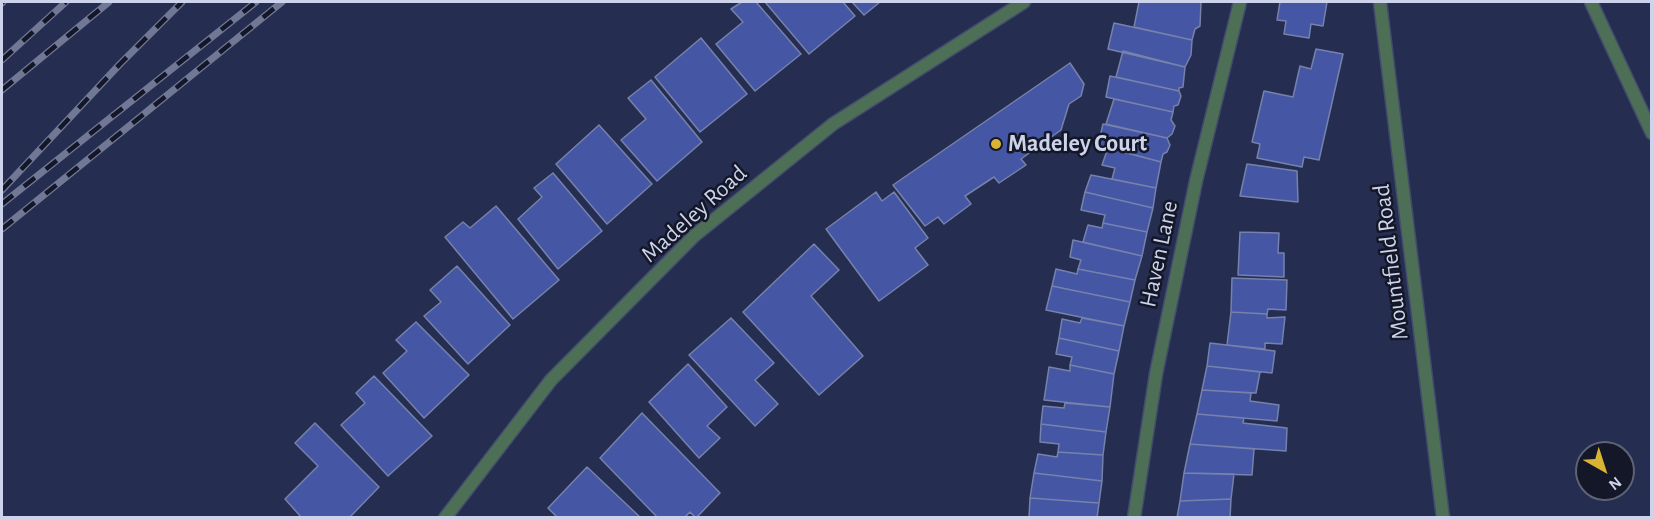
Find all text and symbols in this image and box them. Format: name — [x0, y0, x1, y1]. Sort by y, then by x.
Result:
place label: Madeley Court — [1008, 130, 1147, 158]
marker: Madeley Court — [989, 137, 1003, 151]
street label: Madeley Road — [635, 159, 753, 269]
street label: Mountfield Road — [1367, 182, 1415, 342]
street label: Haven Lane — [1134, 198, 1184, 310]
north arrow — [1575, 441, 1635, 501]
text: N — [1606, 474, 1624, 493]

